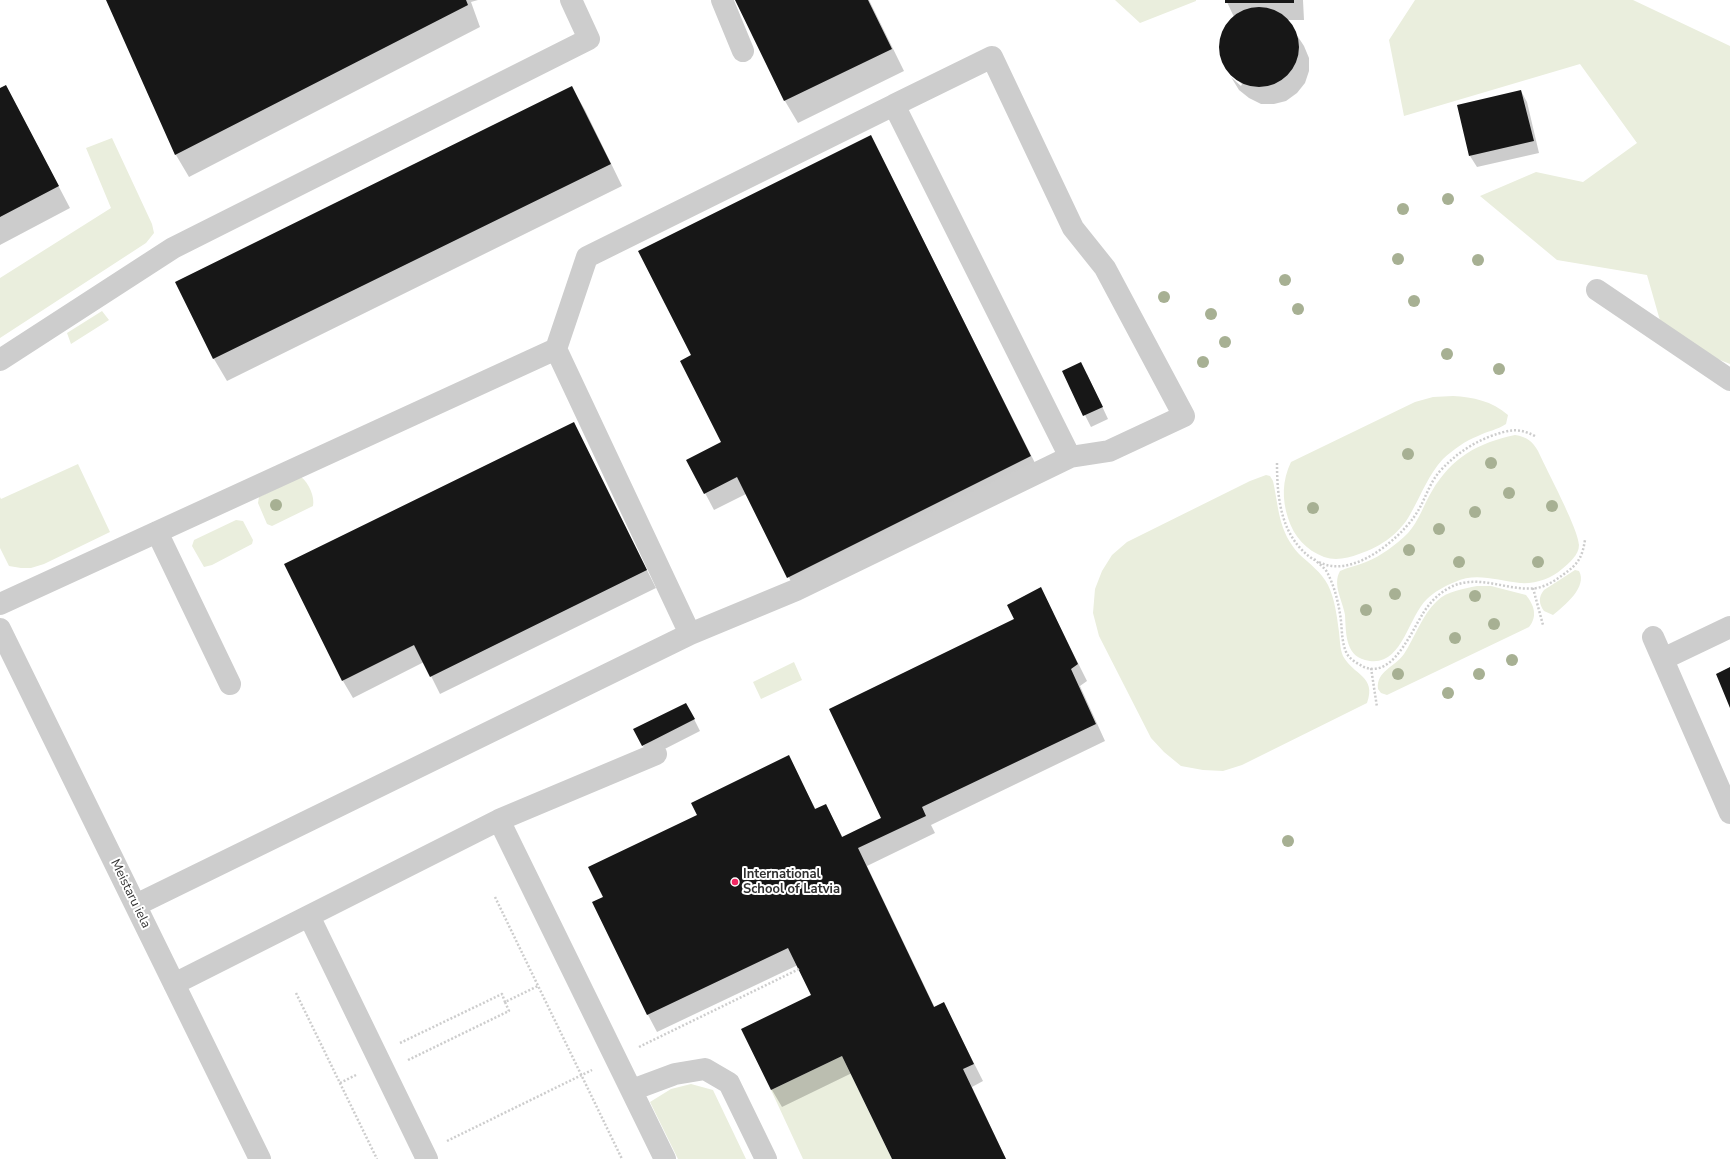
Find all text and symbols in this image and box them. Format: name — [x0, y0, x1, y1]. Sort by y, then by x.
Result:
street label: Meistaru iela — [107, 857, 153, 931]
place label: International School of Latvia — [743, 867, 840, 898]
marker: International School of Latvia — [730, 877, 740, 887]

